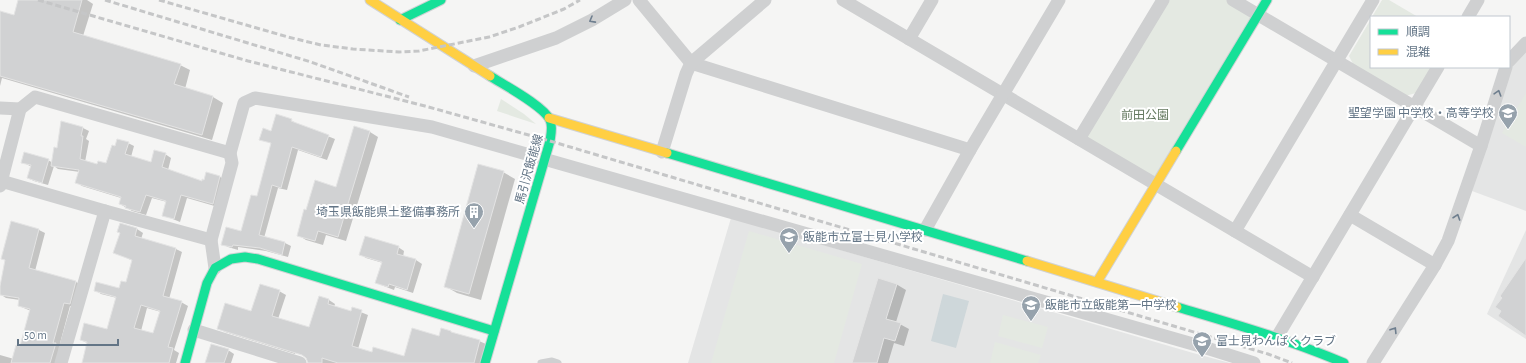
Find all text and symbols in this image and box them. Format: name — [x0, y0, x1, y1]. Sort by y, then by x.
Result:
one-way arrow — [588, 15, 596, 23]
legend — [1370, 16, 1510, 68]
text: 順調 — [1406, 26, 1430, 38]
text: 混雑 — [1406, 45, 1430, 58]
one-way arrow — [1493, 90, 1502, 97]
school or university icon: 聖望学園 中学校・高等学校 — [1497, 102, 1519, 130]
place label: 聖望学園 中学校・高等学校 — [1348, 106, 1494, 119]
park label: 前田公園 — [1121, 109, 1169, 121]
street label: 馬引沢飯能線 — [512, 132, 545, 205]
building icon: 埼玉県飯能県土整備事務所 — [463, 201, 485, 229]
place label: 埼玉県飯能県土整備事務所 — [316, 205, 460, 218]
one-way arrow — [1452, 213, 1461, 220]
school or university icon: 飯能市立富士見小学校 — [778, 226, 800, 254]
place label: 飯能市立富士見小学校 — [803, 230, 923, 243]
school or university icon: 飯能市立飯能第一中学校 — [1020, 294, 1042, 322]
place label: 飯能市立飯能第一中学校 — [1045, 298, 1177, 311]
scale bar — [18, 321, 118, 347]
one-way arrow — [1389, 327, 1397, 334]
text: 50 m — [24, 329, 47, 341]
school or university icon: 富士見わんぱくクラブ — [1191, 330, 1213, 358]
place label: 富士見わんぱくクラブ — [1216, 334, 1336, 347]

